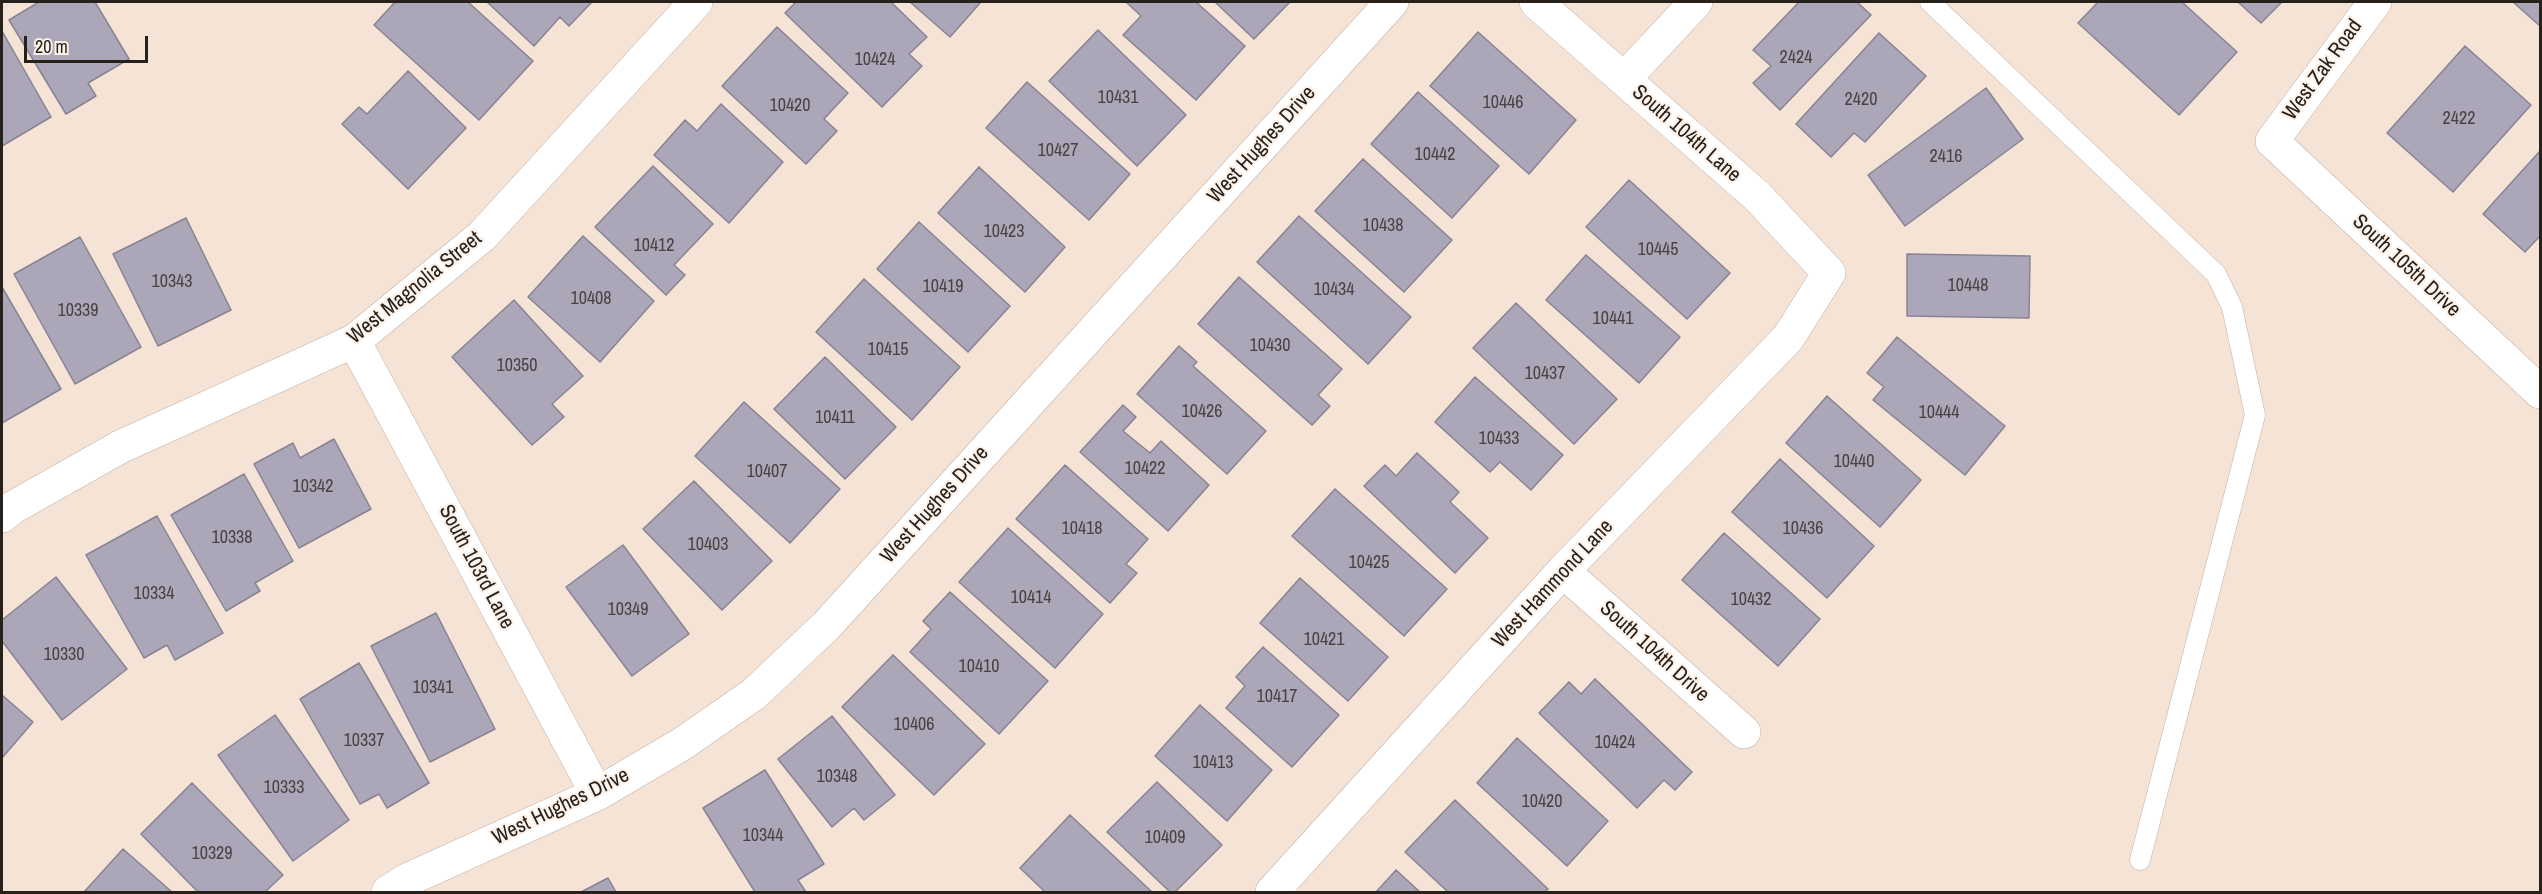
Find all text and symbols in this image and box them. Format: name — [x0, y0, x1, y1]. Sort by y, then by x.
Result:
street label: West Zak Road — [2278, 15, 2368, 125]
scale bar — [27, 24, 152, 62]
text: 20 m — [35, 34, 68, 59]
house number: 2424 — [1780, 47, 1812, 69]
house number: 10424 — [854, 49, 896, 71]
street label: South 104th Lane — [1626, 80, 1746, 188]
street label: West Hughes Drive — [1203, 81, 1321, 209]
house number: 10431 — [1097, 87, 1139, 109]
house number: 2420 — [1845, 89, 1877, 111]
house number: 10446 — [1482, 92, 1524, 114]
house number: 10420 — [769, 95, 811, 117]
house number: 2422 — [2443, 108, 2475, 130]
house number: 10427 — [1037, 140, 1079, 162]
house number: 10442 — [1414, 144, 1456, 166]
house number: 2416 — [1930, 146, 1962, 168]
street label: South 105th Drive — [2347, 209, 2465, 323]
house number: 10438 — [1362, 215, 1404, 237]
house number: 10423 — [983, 221, 1025, 243]
street label: West Magnolia Street — [343, 226, 487, 350]
house number: 10412 — [633, 235, 675, 257]
house number: 10445 — [1637, 239, 1679, 261]
house number: 10343 — [151, 271, 193, 293]
house number: 10448 — [1947, 275, 1989, 297]
house number: 10419 — [922, 276, 964, 298]
house number: 10434 — [1313, 279, 1355, 301]
house number: 10408 — [570, 288, 612, 310]
house number: 10339 — [57, 300, 99, 322]
house number: 10441 — [1592, 308, 1634, 330]
house number: 10430 — [1249, 335, 1291, 357]
house number: 10415 — [867, 339, 909, 361]
house number: 10350 — [496, 355, 538, 377]
house number: 10437 — [1524, 363, 1566, 385]
house number: 10426 — [1181, 401, 1223, 423]
house number: 10444 — [1918, 402, 1960, 424]
house number: 10411 — [815, 407, 855, 429]
house number: 10433 — [1478, 428, 1520, 450]
street label: West Hughes Drive — [876, 441, 994, 569]
house number: 10440 — [1833, 451, 1875, 473]
house number: 10422 — [1124, 458, 1166, 480]
house number: 10407 — [746, 461, 788, 483]
house number: 10342 — [292, 476, 334, 498]
street label: South 103rd Lane — [433, 501, 519, 633]
street label: West Hammond Lane — [1487, 515, 1619, 653]
house number: 10418 — [1061, 518, 1103, 540]
house number: 10436 — [1782, 518, 1824, 540]
house number: 10338 — [211, 527, 253, 549]
house number: 10403 — [687, 534, 729, 556]
house number: 10425 — [1348, 552, 1390, 574]
house number: 10334 — [133, 583, 175, 605]
house number: 10414 — [1010, 587, 1052, 609]
house number: 10432 — [1730, 589, 1772, 611]
street label: South 104th Drive — [1594, 596, 1714, 708]
house number: 10349 — [607, 599, 649, 621]
house number: 10421 — [1303, 629, 1345, 651]
house number: 10330 — [43, 644, 85, 666]
house number: 10410 — [958, 656, 1000, 678]
house number: 10341 — [412, 677, 454, 699]
house number: 10417 — [1256, 686, 1298, 708]
house number: 10406 — [893, 714, 935, 736]
house number: 10337 — [343, 730, 385, 752]
house number: 10424 — [1594, 732, 1636, 754]
house number: 10413 — [1192, 752, 1234, 774]
street label: West Hughes Drive — [489, 763, 633, 851]
house number: 10348 — [816, 766, 858, 788]
house number: 10333 — [263, 777, 305, 799]
house number: 10420 — [1521, 791, 1563, 813]
house number: 10344 — [742, 825, 784, 847]
house number: 10409 — [1144, 827, 1186, 849]
house number: 10329 — [191, 843, 233, 865]

